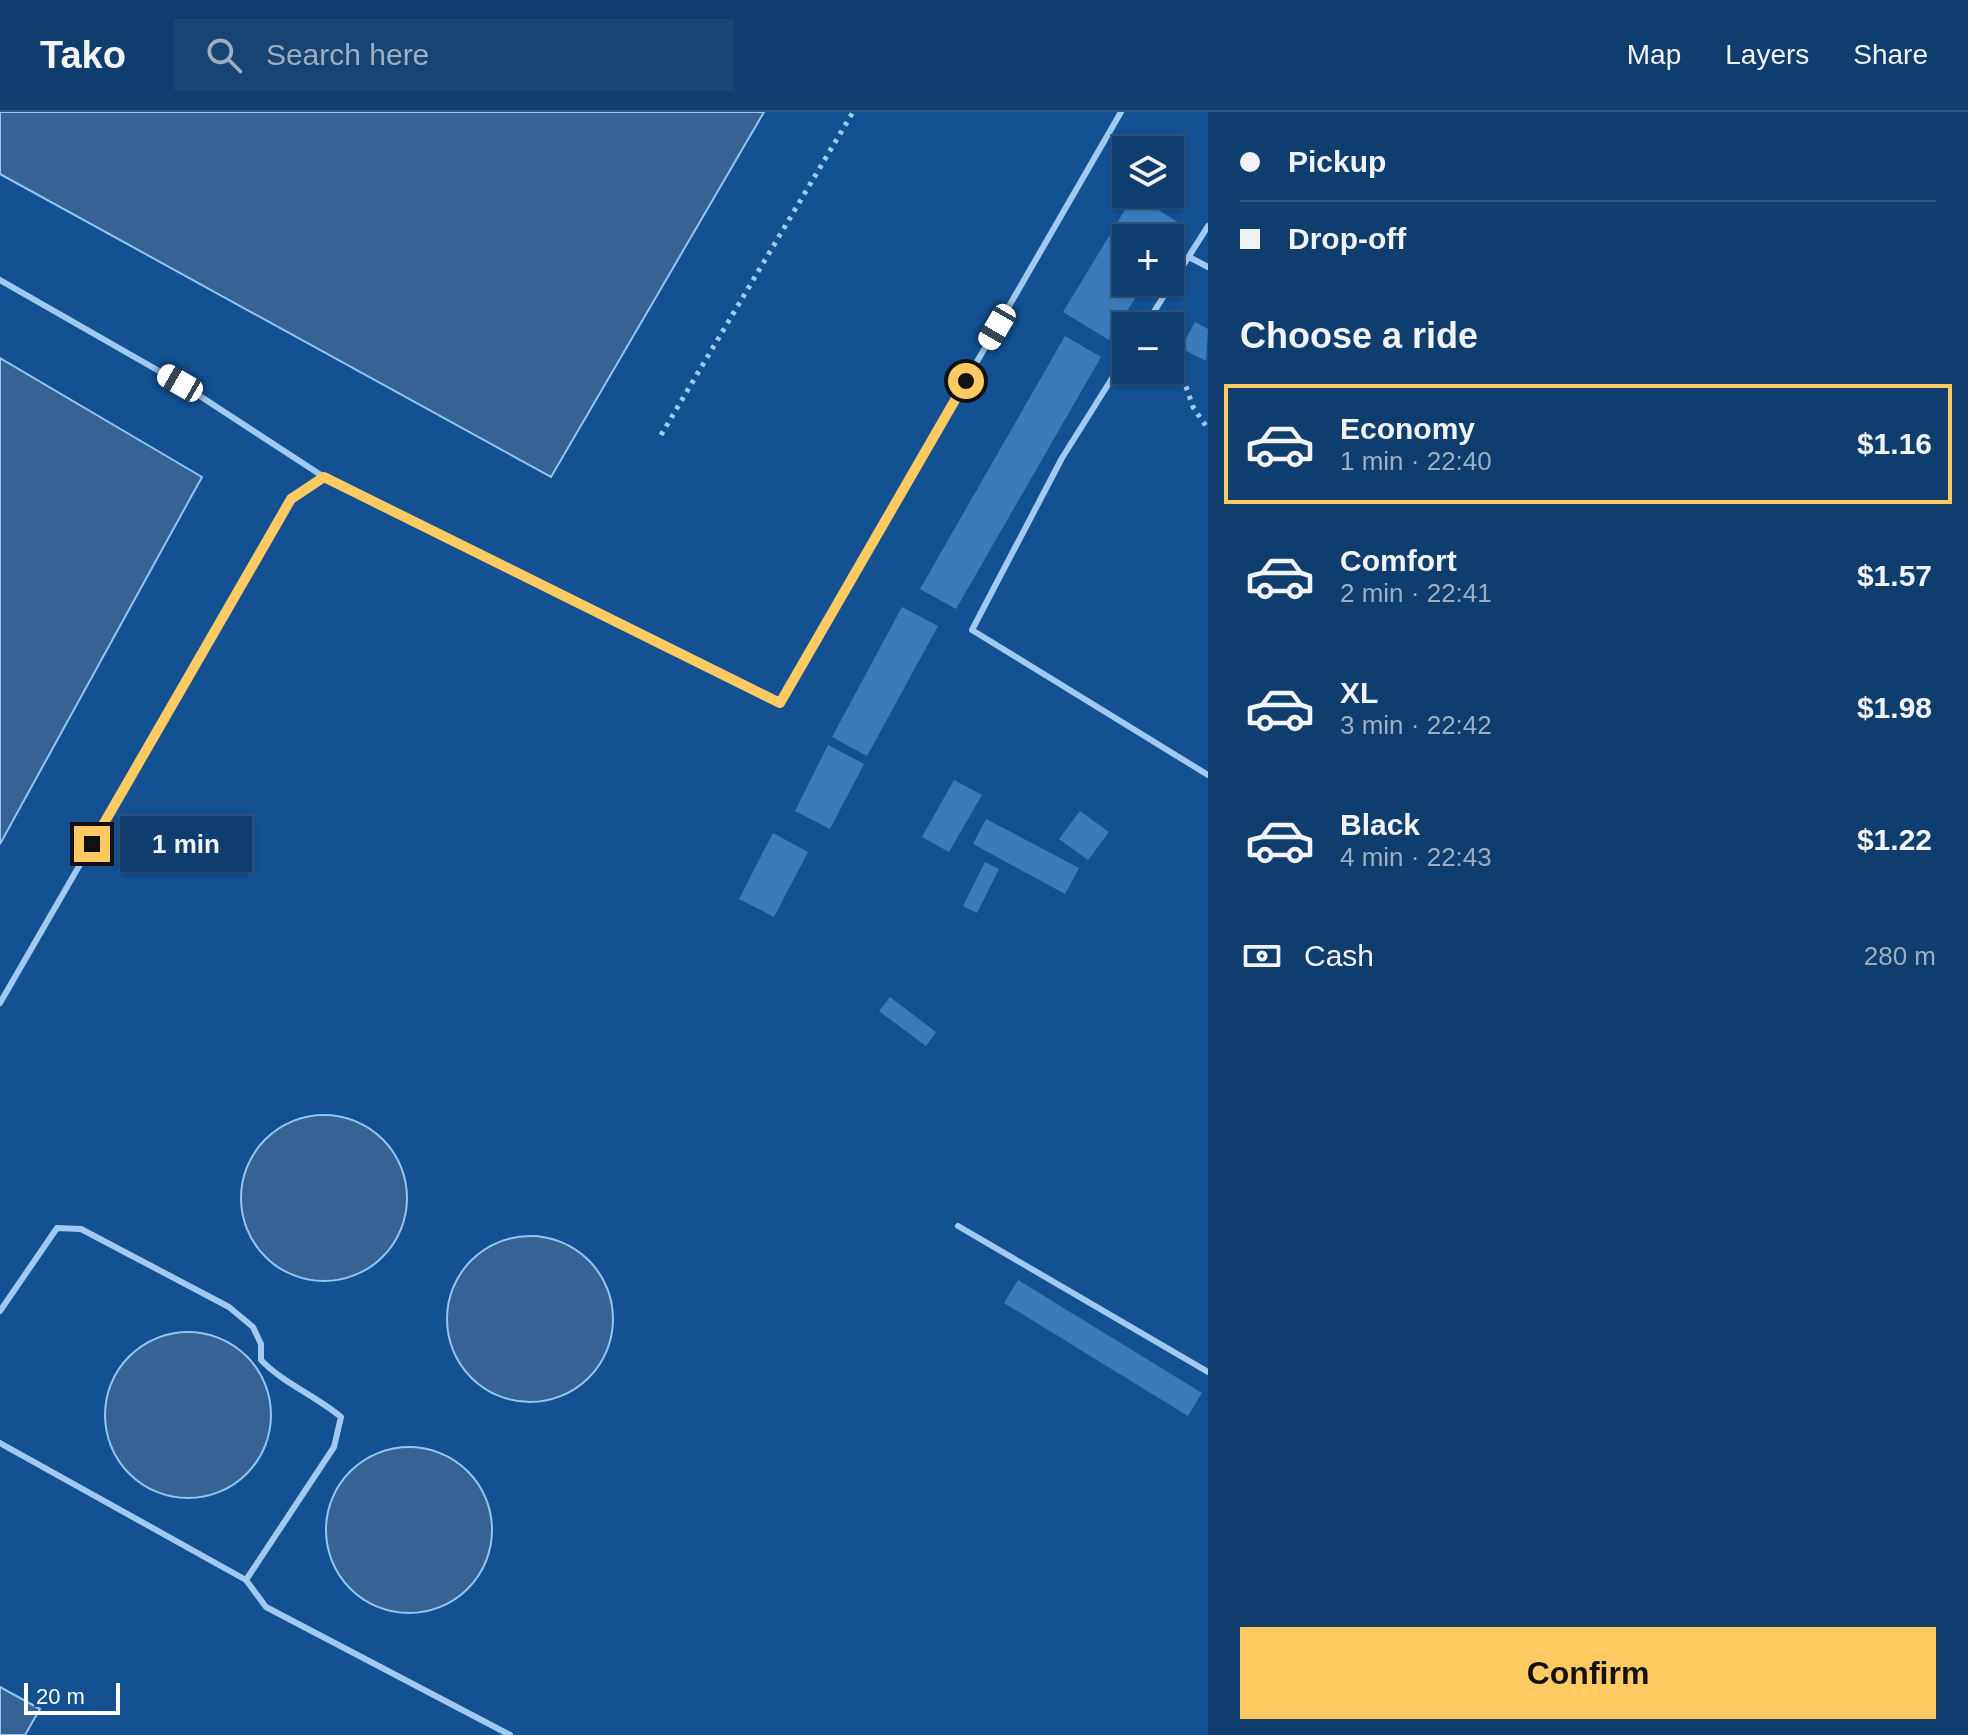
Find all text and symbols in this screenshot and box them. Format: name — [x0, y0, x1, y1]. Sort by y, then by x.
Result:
search box — [174, 19, 734, 91]
icon: search — [202, 33, 246, 77]
text: Tako — [40, 34, 126, 76]
text: Search here — [266, 38, 429, 71]
text: Map — [1627, 39, 1681, 70]
text: Layers — [1725, 39, 1809, 70]
text: Share — [1853, 39, 1928, 70]
map controls — [1112, 136, 1184, 384]
button: layers — [1112, 136, 1184, 208]
text: Pickup — [1288, 145, 1386, 178]
text: Drop-off — [1288, 222, 1406, 255]
button: + — [1112, 224, 1184, 296]
car — [975, 300, 1019, 354]
button: − — [1112, 312, 1184, 384]
text: Choose a ride — [1240, 315, 1478, 356]
car — [153, 361, 207, 405]
route start — [948, 363, 984, 399]
icon: car — [1244, 408, 1316, 480]
text: Economy — [1340, 412, 1475, 445]
text: $1.16 — [1857, 427, 1932, 460]
text: 1 min · 22:40 — [1340, 446, 1492, 476]
icon: car — [1244, 540, 1316, 612]
text: Comfort — [1340, 544, 1457, 577]
text: $1.57 — [1857, 559, 1932, 592]
text: 2 min · 22:41 — [1340, 578, 1492, 608]
icon: car — [1244, 672, 1316, 744]
text: XL — [1340, 676, 1378, 709]
text: $1.98 — [1857, 691, 1932, 724]
text: 3 min · 22:42 — [1340, 710, 1492, 740]
icon: car — [1244, 804, 1316, 876]
text: Black — [1340, 808, 1420, 841]
callout: 1 min — [120, 816, 252, 872]
text: $1.22 — [1857, 823, 1932, 856]
route end — [74, 826, 110, 862]
text: 1 min — [152, 829, 220, 859]
text: 4 min · 22:43 — [1340, 842, 1492, 872]
icon: cash — [1240, 934, 1284, 978]
text: Cash — [1304, 939, 1374, 972]
text: 280 m — [1864, 941, 1936, 971]
button: Confirm — [1240, 1627, 1936, 1719]
scale bar — [24, 1679, 120, 1715]
text: 20 m — [36, 1684, 85, 1709]

